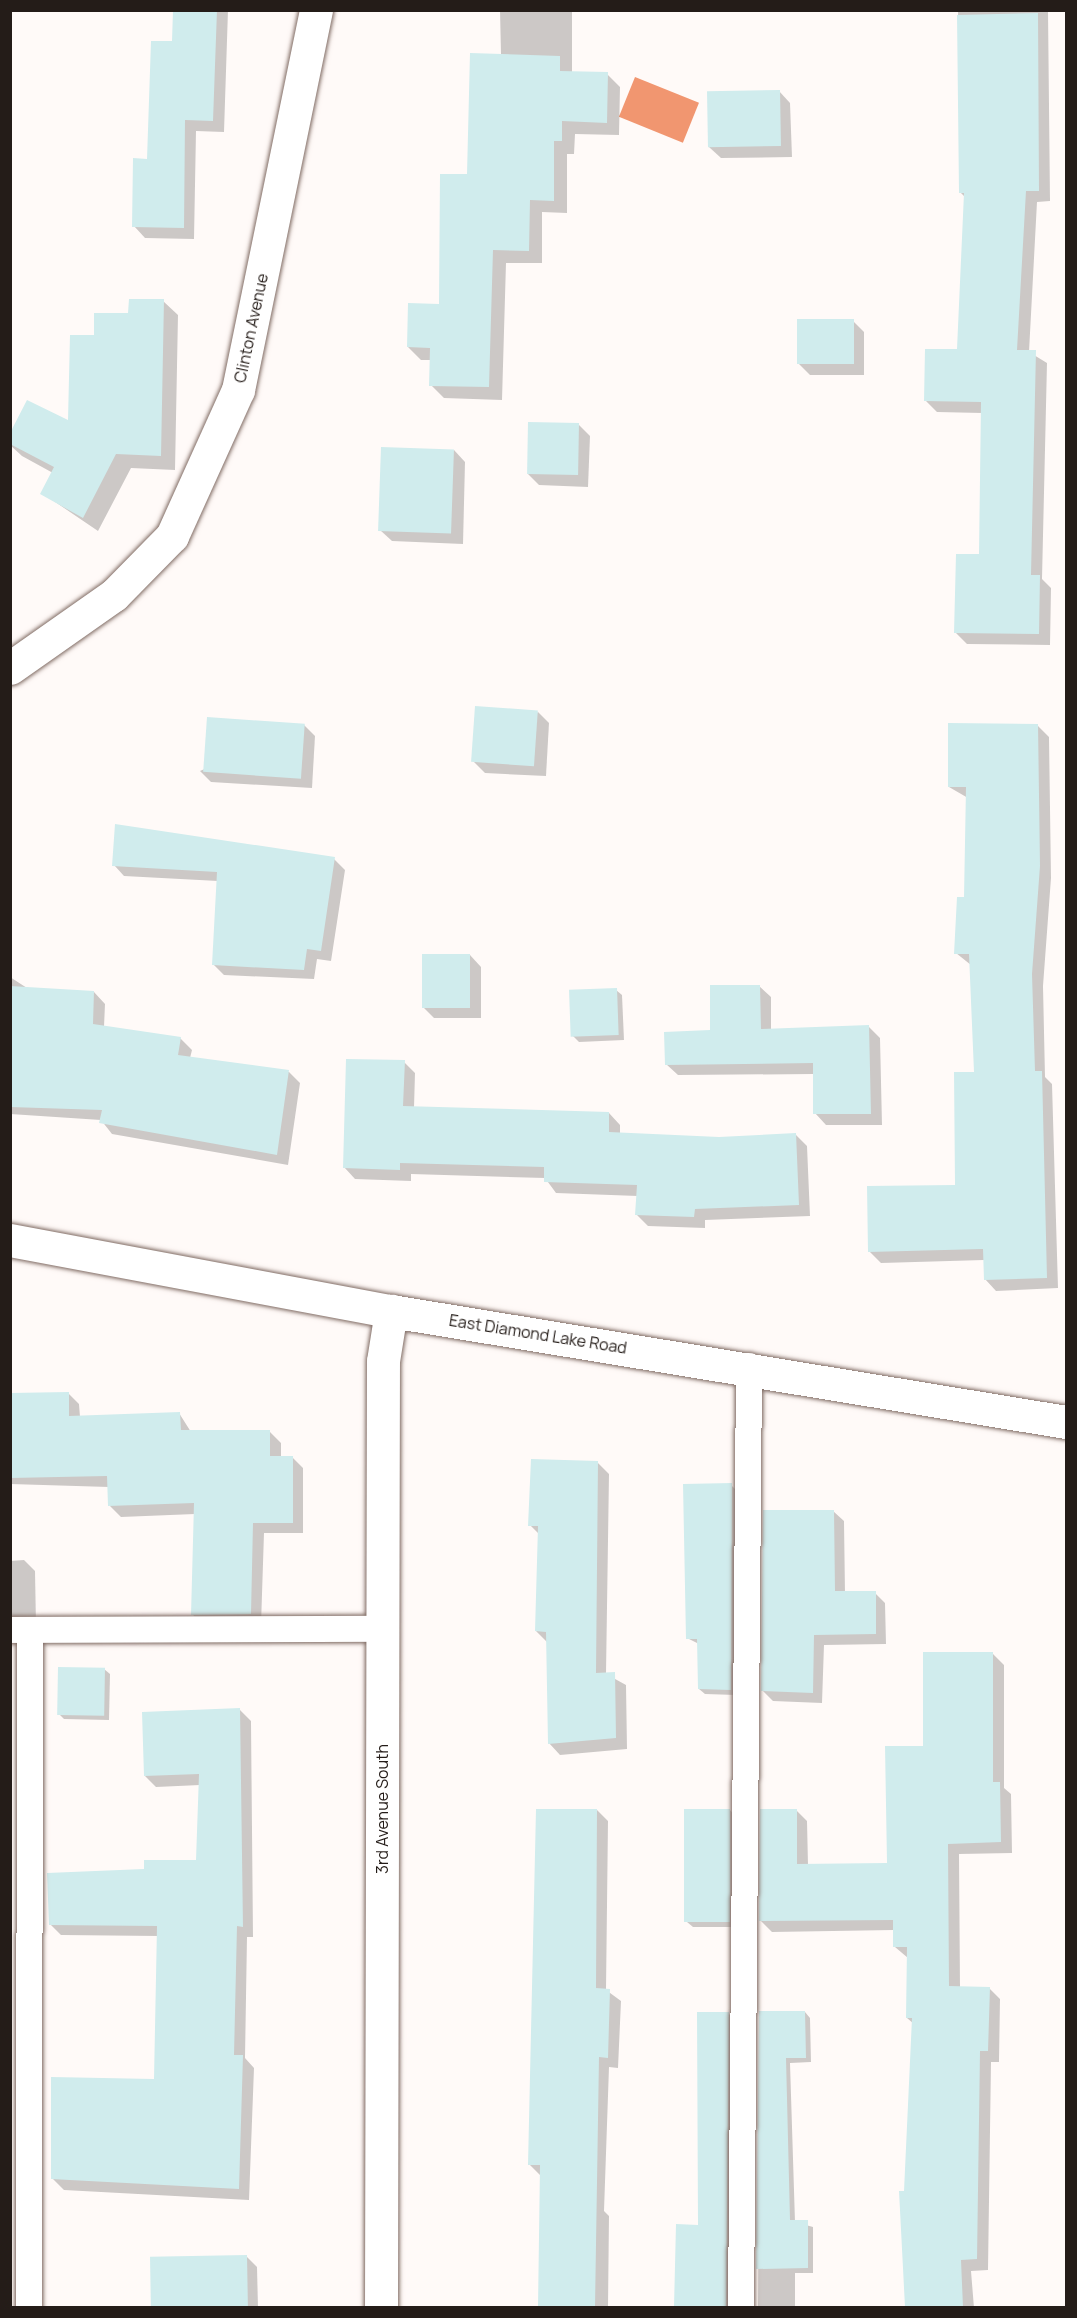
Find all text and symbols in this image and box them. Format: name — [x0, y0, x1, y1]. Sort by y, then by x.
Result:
street label: Clinton Avenue — [230, 271, 272, 385]
street label: East Diamond Lake Road — [448, 1310, 628, 1358]
street label: 3rd Avenue South — [372, 1744, 392, 1874]

